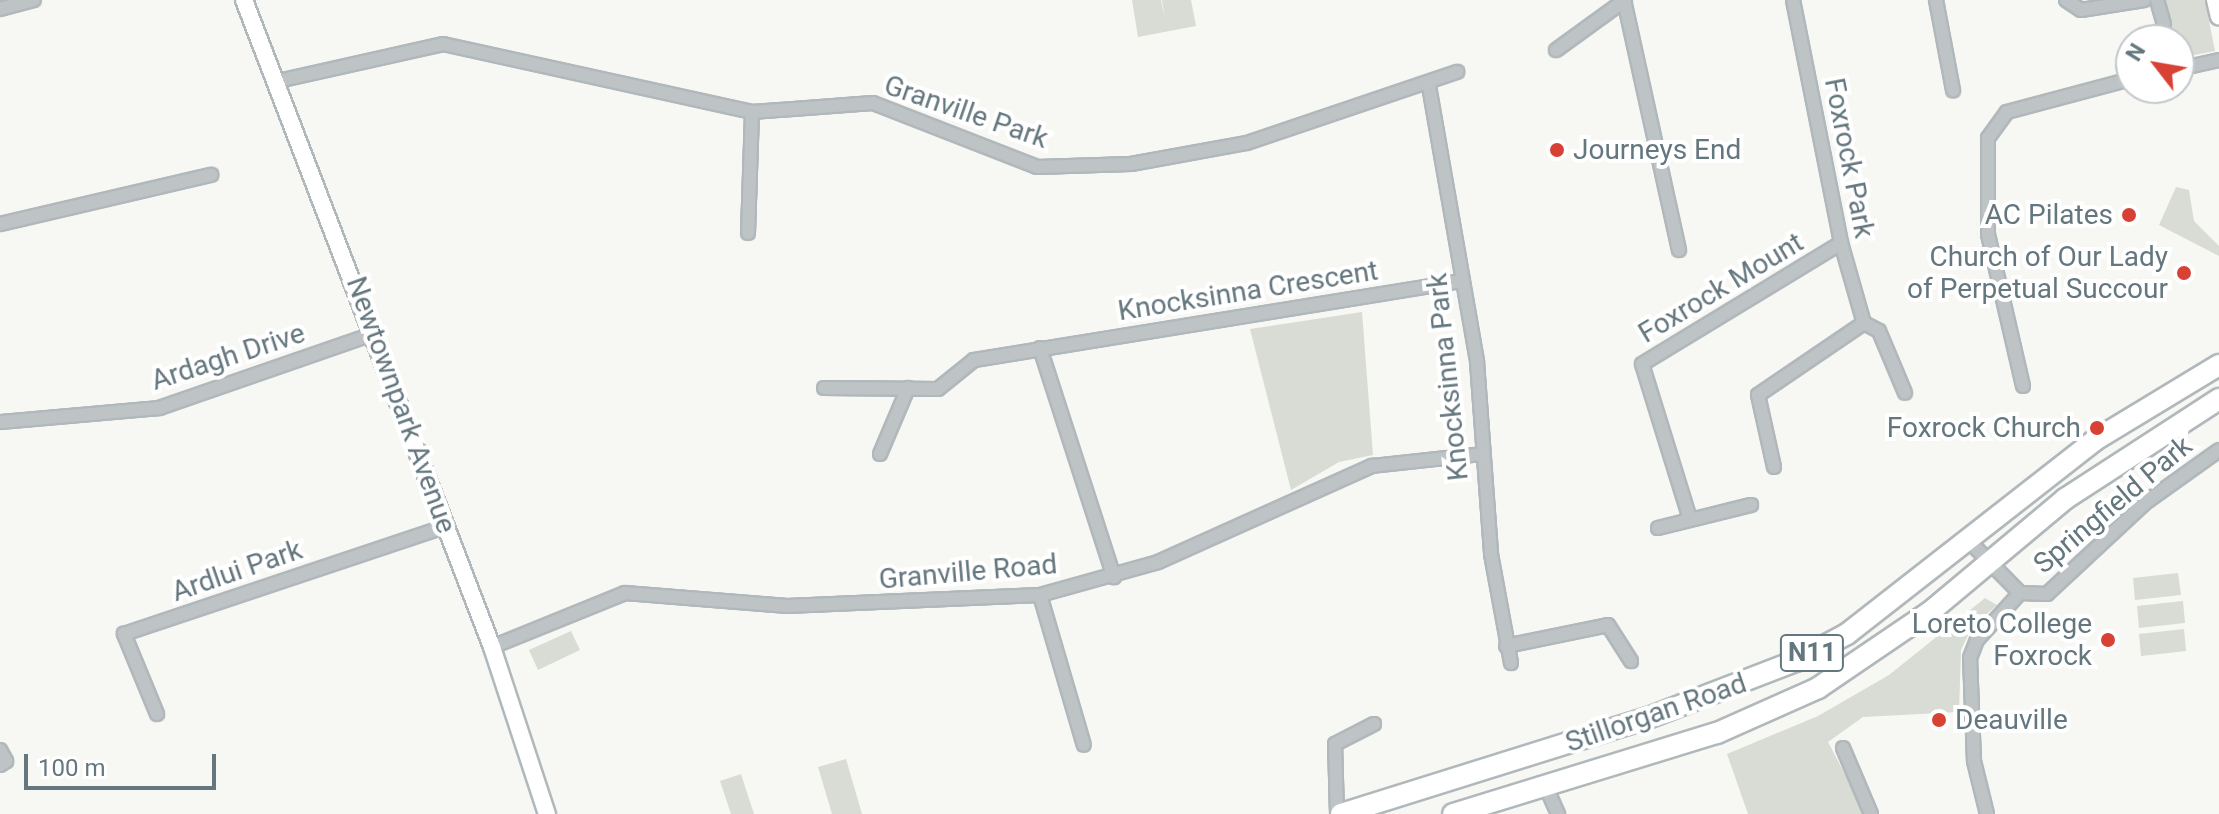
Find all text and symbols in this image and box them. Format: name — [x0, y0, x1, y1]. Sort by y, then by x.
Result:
north arrow — [2115, 24, 2195, 104]
text: N — [2121, 39, 2150, 66]
street label: Granville Park — [880, 68, 1052, 156]
street label: Foxrock Park — [1817, 75, 1881, 241]
place label: Journeys End — [1573, 133, 1741, 167]
marker: Journeys End — [1548, 141, 1566, 159]
place label: AC Pilates — [1985, 198, 2113, 232]
marker: AC Pilates — [2120, 206, 2138, 224]
street label: Foxrock Mount — [1633, 226, 1809, 350]
place label: Church of Our Lady of Perpetual Succour — [1907, 240, 2168, 306]
street label: Knocksinna Crescent — [1116, 254, 1380, 328]
marker: Church of Our Lady of Perpetual Succour — [2175, 264, 2193, 282]
street label: Newtownpark Avenue — [339, 272, 463, 538]
street label: Knocksinna Park — [1420, 272, 1476, 482]
street label: Ardagh Drive — [147, 316, 309, 398]
place label: Foxrock Church — [1887, 411, 2081, 445]
marker: Foxrock Church — [2088, 419, 2106, 437]
street label: Springfield Park — [2027, 429, 2199, 581]
street label: Ardlui Park — [167, 533, 307, 609]
street label: Granville Road — [878, 547, 1058, 597]
place label: Loreto College Foxrock — [1912, 607, 2092, 673]
road number: N11 — [1778, 631, 1846, 675]
marker: Loreto College Foxrock — [2099, 631, 2117, 649]
street label: Stillorgan Road — [1561, 666, 1751, 760]
place label: Deauville — [1955, 703, 2068, 737]
marker: Deauville — [1930, 711, 1948, 729]
scale bar — [28, 738, 220, 788]
text: 100 m — [38, 754, 105, 782]

